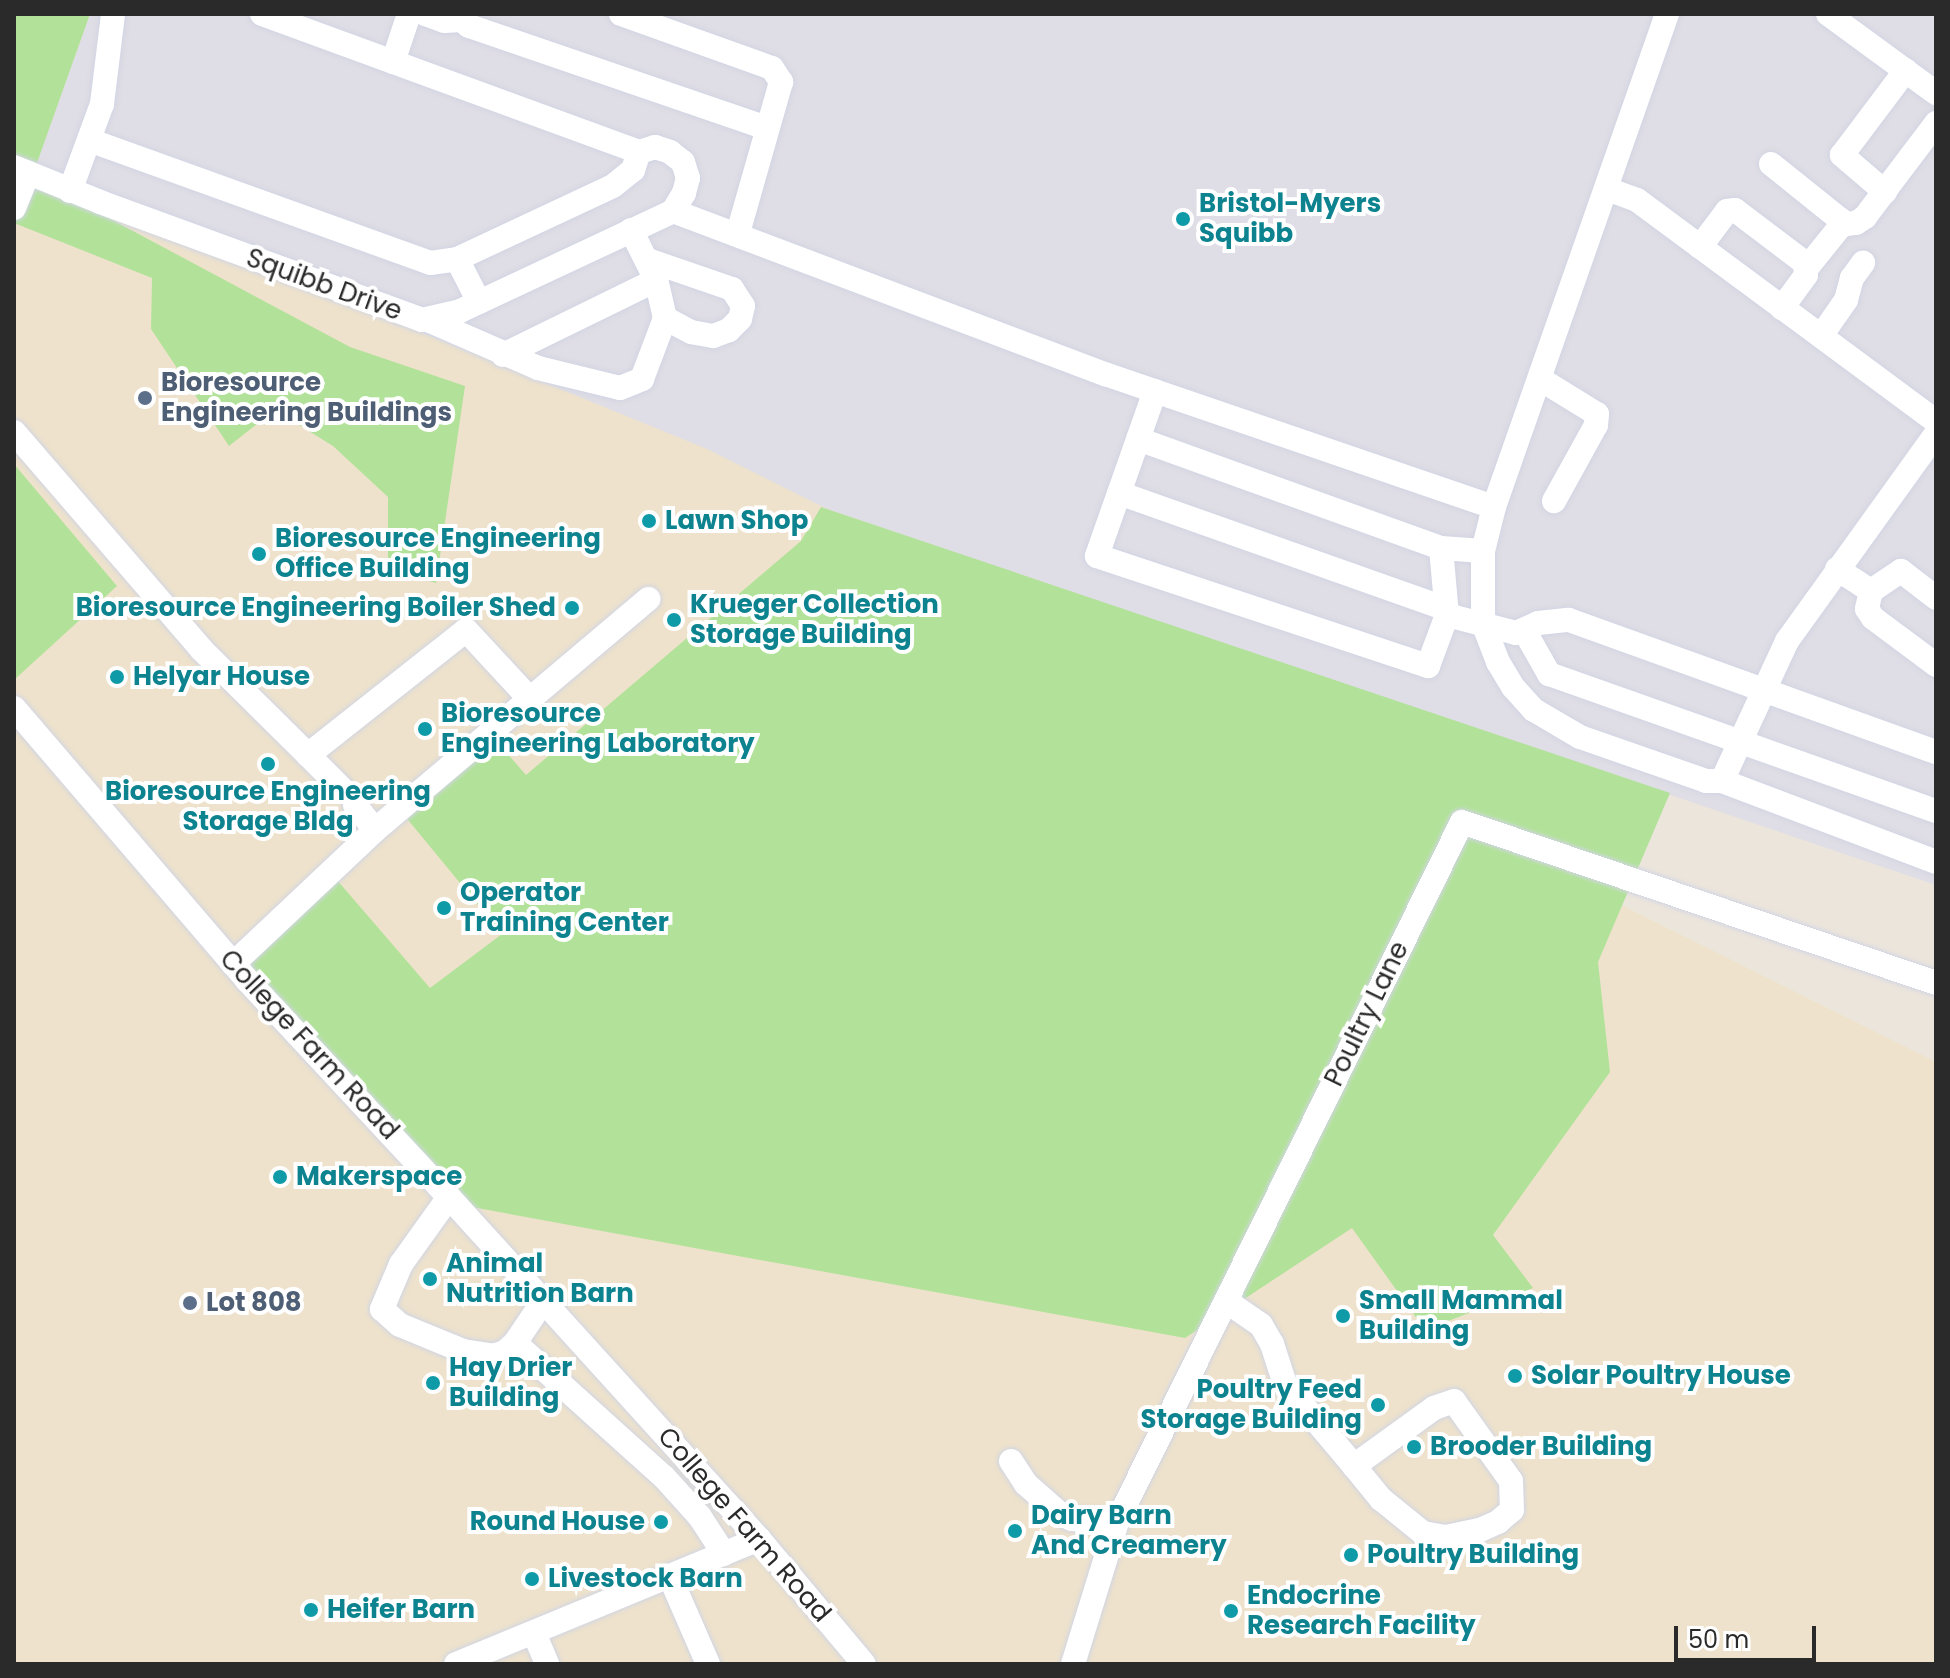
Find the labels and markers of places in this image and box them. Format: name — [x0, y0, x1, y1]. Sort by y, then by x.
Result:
place label: Bristol-Myers Squibb — [1199, 188, 1381, 250]
marker: Bristol-Myers Squibb — [1174, 210, 1192, 228]
place label: Bioresource Engineering Buildings — [161, 367, 452, 428]
marker: Bioresource Engineering Buildings — [136, 389, 154, 407]
place label: Lawn Shop — [665, 505, 808, 537]
marker: Lawn Shop — [640, 512, 658, 530]
place label: Bioresource Engineering Office Building — [275, 523, 601, 584]
marker: Bioresource Engineering Office Building — [250, 545, 268, 563]
place label: Krueger Collection Storage Building — [690, 589, 939, 650]
place label: Bioresource Engineering Boiler Shed — [76, 592, 556, 624]
marker: Bioresource Engineering Boiler Shed — [563, 599, 581, 617]
marker: Krueger Collection Storage Building — [665, 611, 683, 629]
place label: Helyar House — [133, 661, 310, 693]
marker: Helyar House — [108, 668, 126, 686]
place label: Bioresource Engineering Laboratory — [441, 698, 755, 760]
marker: Bioresource Engineering Laboratory — [416, 720, 434, 738]
marker: Bioresource Engineering Storage Bldg — [259, 755, 277, 773]
place label: Bioresource Engineering Storage Bldg — [105, 776, 431, 838]
place label: Operator Training Center — [460, 877, 669, 938]
marker: Operator Training Center — [435, 899, 453, 917]
place label: Makerspace — [296, 1161, 462, 1193]
marker: Makerspace — [271, 1168, 289, 1186]
place label: Animal Nutrition Barn — [446, 1248, 634, 1310]
marker: Animal Nutrition Barn — [421, 1270, 439, 1288]
place label: Small Mammal Building — [1359, 1285, 1563, 1346]
place label: Lot 808 — [206, 1287, 302, 1319]
marker: Lot 808 — [181, 1294, 199, 1312]
marker: Small Mammal Building — [1334, 1307, 1352, 1325]
place label: Hay Drier Building — [449, 1352, 572, 1414]
place label: Solar Poultry House — [1531, 1360, 1791, 1392]
marker: Solar Poultry House — [1506, 1367, 1524, 1385]
marker: Hay Drier Building — [424, 1374, 442, 1392]
place label: Poultry Feed Storage Building — [1140, 1374, 1362, 1436]
marker: Poultry Feed Storage Building — [1369, 1396, 1387, 1414]
place label: Brooder Building — [1430, 1431, 1652, 1463]
marker: Brooder Building — [1405, 1438, 1423, 1456]
place label: Dairy Barn And Creamery — [1031, 1500, 1227, 1562]
place label: Round House — [470, 1506, 645, 1538]
marker: Round House — [652, 1513, 670, 1531]
marker: Dairy Barn And Creamery — [1006, 1522, 1024, 1540]
place label: Poultry Building — [1367, 1539, 1579, 1571]
marker: Poultry Building — [1342, 1546, 1360, 1564]
place label: Livestock Barn — [548, 1563, 743, 1595]
marker: Livestock Barn — [523, 1570, 541, 1588]
place label: Endocrine Research Facility — [1247, 1580, 1476, 1642]
place label: Heifer Barn — [327, 1594, 475, 1626]
marker: Heifer Barn — [302, 1601, 320, 1619]
marker: Endocrine Research Facility — [1222, 1602, 1240, 1620]

